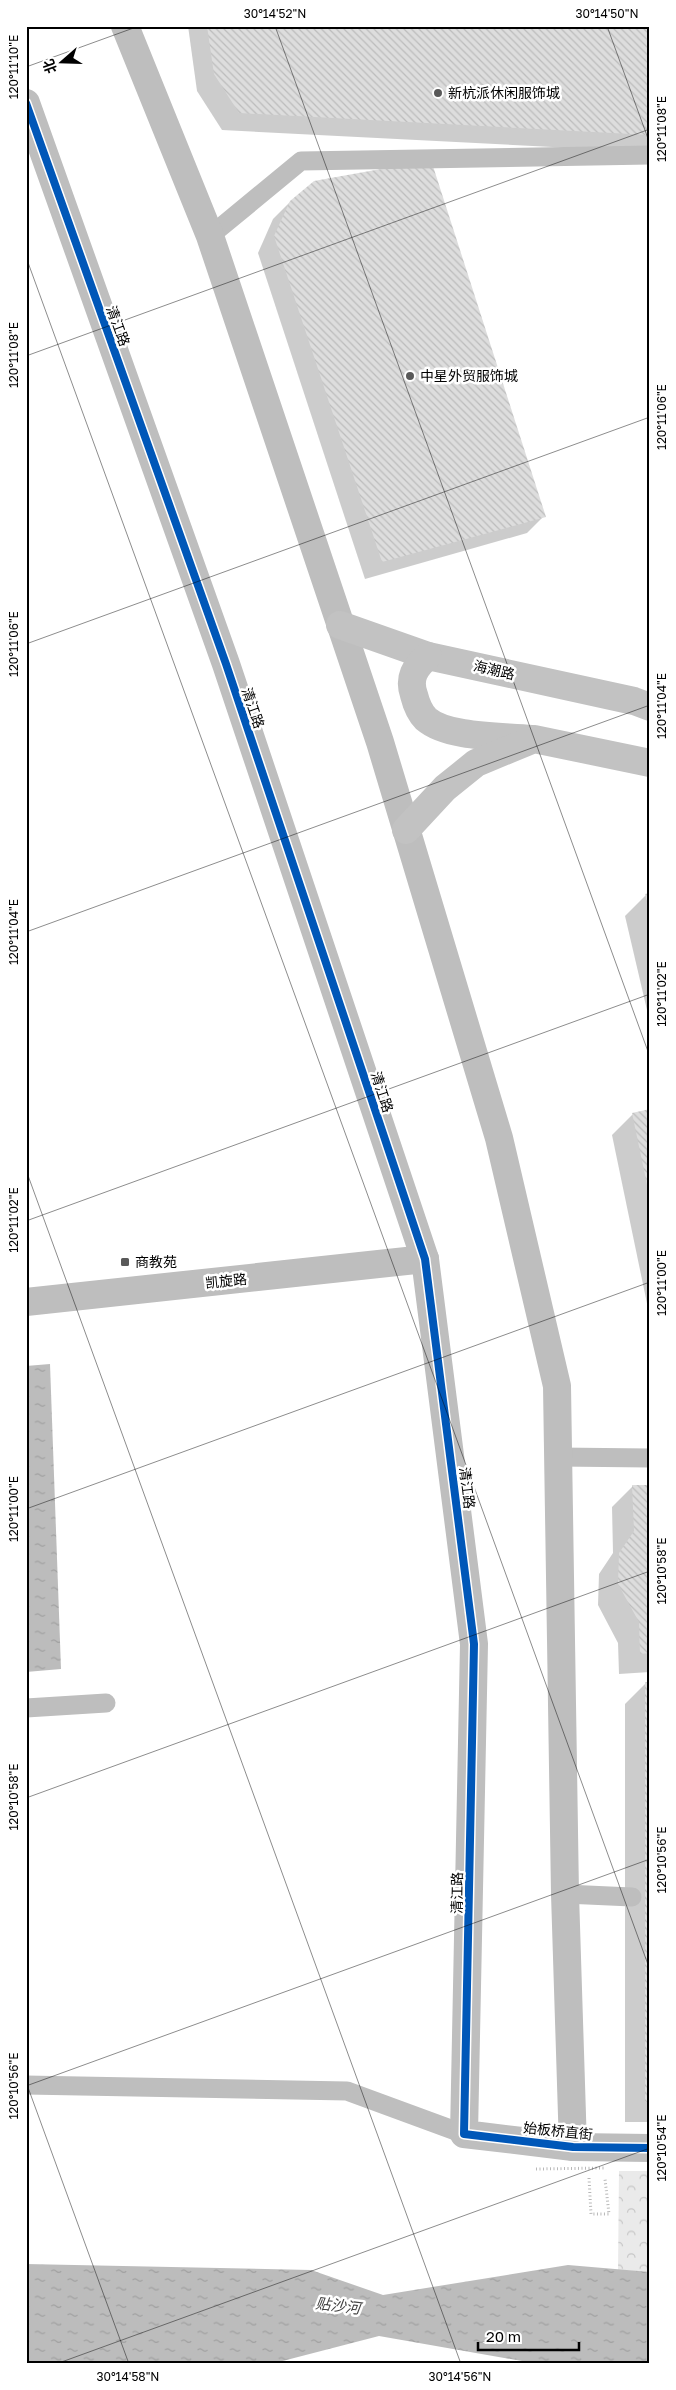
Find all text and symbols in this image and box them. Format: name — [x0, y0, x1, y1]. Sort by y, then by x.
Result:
text: 30°14'52"N — [244, 6, 306, 21]
text: 30°14'50"N — [575, 6, 639, 21]
text: 120°11'10"E — [6, 35, 21, 99]
north arrow — [38, 38, 88, 88]
text: 北 — [39, 57, 60, 76]
place label: 新杭派休闲服饰城 — [448, 84, 560, 101]
marker: 新杭派休闲服饰城 — [432, 87, 444, 99]
text: 120°11'08"E — [654, 96, 669, 162]
street label: 清江路 — [103, 303, 134, 348]
text: 120°11'08"E — [6, 322, 21, 388]
place label: 中星外贸服饰城 — [420, 367, 518, 384]
marker: 中星外贸服饰城 — [404, 370, 416, 382]
text: 120°11'06"E — [654, 384, 669, 450]
text: 120°11'06"E — [6, 611, 21, 677]
street label: 海潮路 — [472, 657, 516, 683]
text: 120°11'04"E — [654, 673, 669, 739]
street label: 清江路 — [239, 685, 268, 730]
text: 120°11'04"E — [6, 899, 21, 965]
text: 120°11'02"E — [654, 961, 669, 1027]
street label: 清江路 — [368, 1069, 397, 1114]
text: 120°11'02"E — [6, 1187, 21, 1253]
text: 120°11'00"E — [654, 1250, 669, 1316]
place label: 商教苑 — [135, 1253, 177, 1270]
marker: 商教苑 — [119, 1256, 131, 1268]
street label: 凯旋路 — [204, 1270, 248, 1291]
street label: 清江路 — [457, 1466, 478, 1510]
text: 120°11'00"E — [6, 1476, 21, 1542]
text: 120°10'58"E — [654, 1537, 669, 1605]
text: 120°10'58"E — [6, 1763, 21, 1831]
text: 120°10'56"E — [654, 1826, 669, 1894]
street label: 清江路 — [448, 1872, 465, 1914]
text: 120°10'56"E — [6, 2052, 21, 2120]
text: 120°10'54"E — [654, 2114, 669, 2182]
street label: 始板桥直街 — [522, 2118, 594, 2143]
water label: 贴沙河 — [315, 2293, 365, 2317]
scale bar — [478, 2320, 580, 2352]
text: 20 m — [486, 2327, 521, 2345]
text: 30°14'58"N — [96, 2369, 160, 2384]
text: 30°14'56"N — [429, 2369, 491, 2384]

